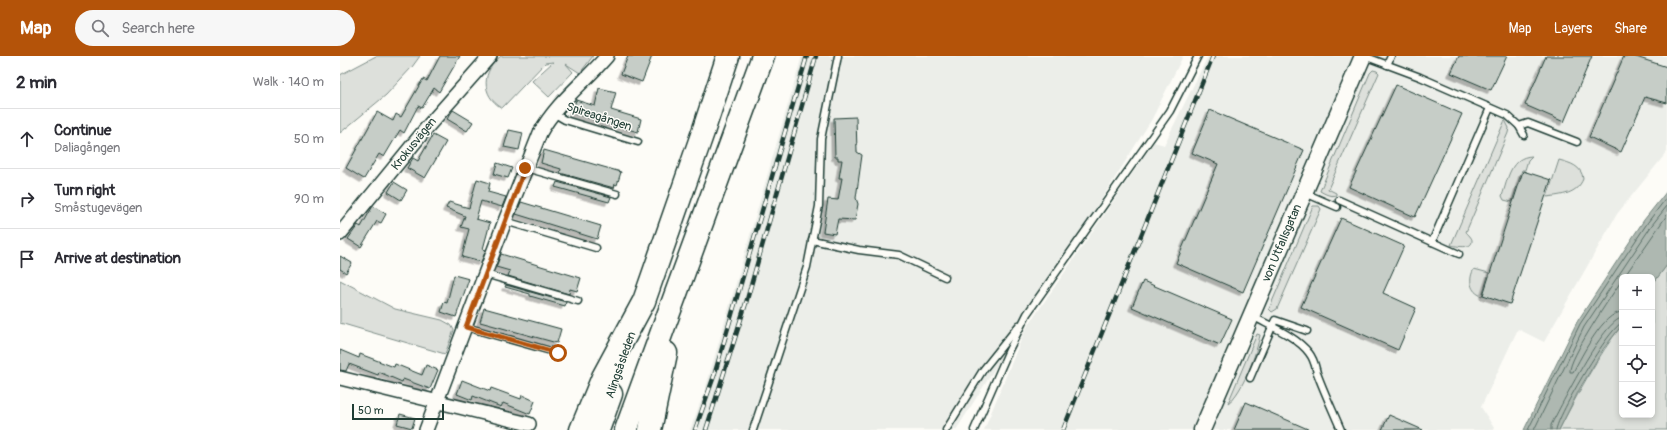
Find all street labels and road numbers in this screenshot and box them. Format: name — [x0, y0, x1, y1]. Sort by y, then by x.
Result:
street label: Spireagången — [564, 99, 634, 135]
street label: Krokusvägen — [388, 114, 440, 173]
street label: von Utfallsgatan — [1258, 202, 1305, 285]
street label: Alingsåsleden — [603, 329, 639, 400]

